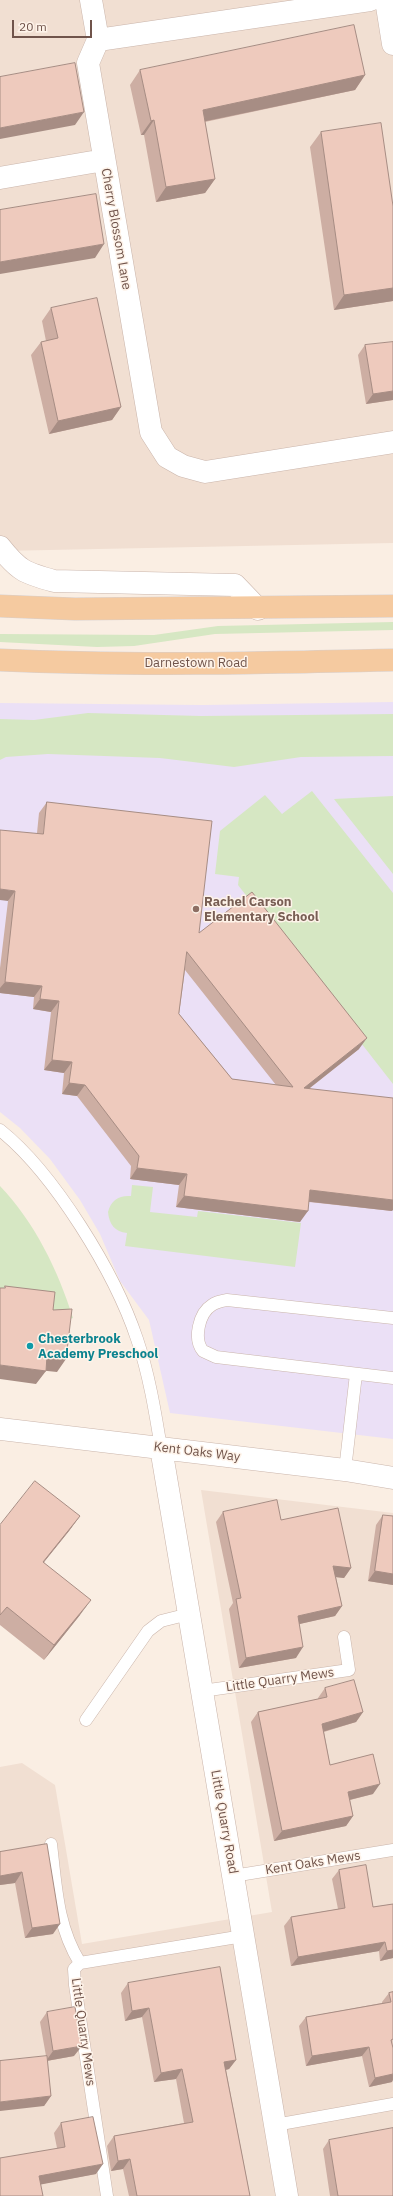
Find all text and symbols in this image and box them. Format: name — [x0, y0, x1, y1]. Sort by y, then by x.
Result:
scale bar — [14, 12, 94, 38]
text: 20 m — [19, 19, 47, 34]
street label: Cherry Blossom Lane — [98, 167, 134, 291]
street label: Darnestown Road — [144, 655, 248, 671]
place label: Rachel Carson Elementary School — [204, 894, 319, 925]
marker: Rachel Carson Elementary School — [191, 904, 201, 914]
place label: Chesterbrook Academy Preschool — [38, 1331, 158, 1362]
marker: Chesterbrook Academy Preschool — [25, 1341, 35, 1351]
street label: Kent Oaks Way — [153, 1439, 241, 1465]
street label: Little Quarry Mews — [225, 1665, 335, 1695]
street label: Little Quarry Road — [207, 1769, 241, 1875]
street label: Kent Oaks Mews — [264, 1848, 362, 1878]
street label: Little Quarry Mews — [68, 1977, 98, 2087]

